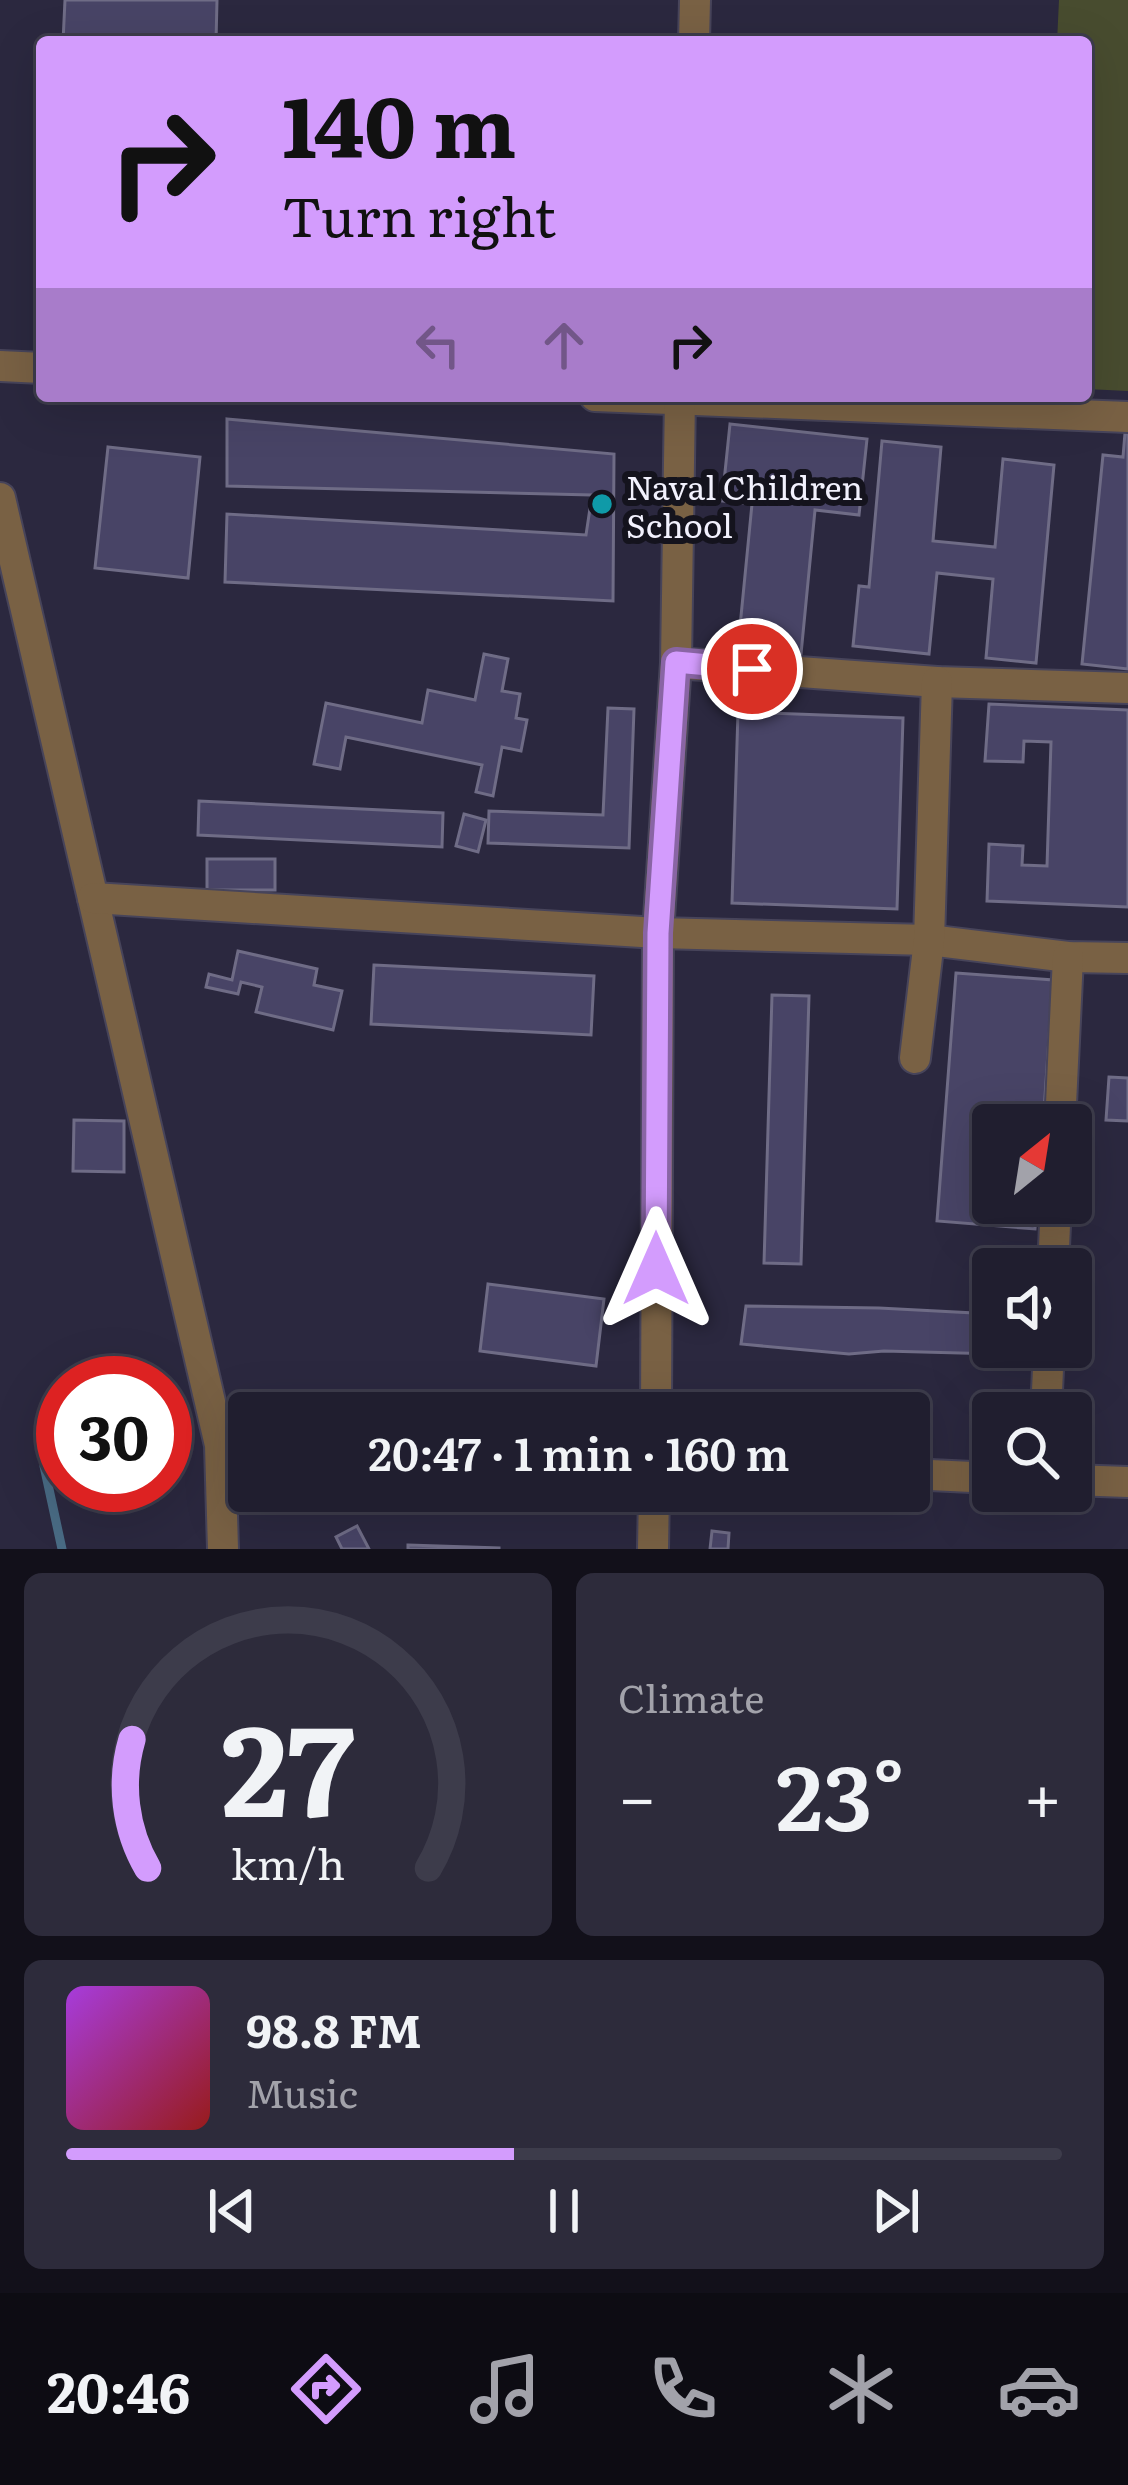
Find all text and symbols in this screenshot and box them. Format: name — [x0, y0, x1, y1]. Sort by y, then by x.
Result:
text: 140 m — [282, 59, 517, 184]
icon: right — [84, 84, 240, 240]
text: Turn right — [282, 173, 556, 254]
icon: left — [405, 312, 471, 378]
icon: ahead — [531, 312, 597, 378]
icon: right — [657, 312, 723, 378]
place label: Naval Children School — [626, 461, 863, 548]
marker: Naval Children School — [589, 491, 615, 517]
pin — [701, 618, 803, 720]
icon: arrive — [719, 636, 785, 702]
north arrow — [972, 1104, 1092, 1224]
map controls — [972, 1104, 1092, 1512]
position arrow — [593, 1206, 719, 1332]
button: sound — [972, 1248, 1092, 1368]
speed limit sign: 30 — [36, 1356, 192, 1512]
button: search — [972, 1392, 1092, 1512]
text: 20:47 · 1 min · 160 m — [368, 1418, 790, 1485]
text: Climate — [618, 1667, 764, 1725]
text: 27 — [221, 1670, 355, 1855]
text: 23° — [776, 1725, 904, 1859]
text: − — [618, 1744, 656, 1842]
text: + — [1024, 1744, 1062, 1842]
text: km/h — [231, 1829, 345, 1892]
text: 98.8 FM — [246, 1995, 422, 2062]
text: Music — [246, 2062, 358, 2120]
icon: previous — [199, 2178, 265, 2244]
icon: pause — [531, 2178, 597, 2244]
icon: next — [863, 2178, 929, 2244]
icon: directions — [284, 2347, 368, 2431]
icon: music — [463, 2347, 547, 2431]
icon: phone — [641, 2347, 725, 2431]
icon: climate — [819, 2347, 903, 2431]
icon: car — [997, 2347, 1081, 2431]
text: 20:46 — [47, 2349, 190, 2430]

